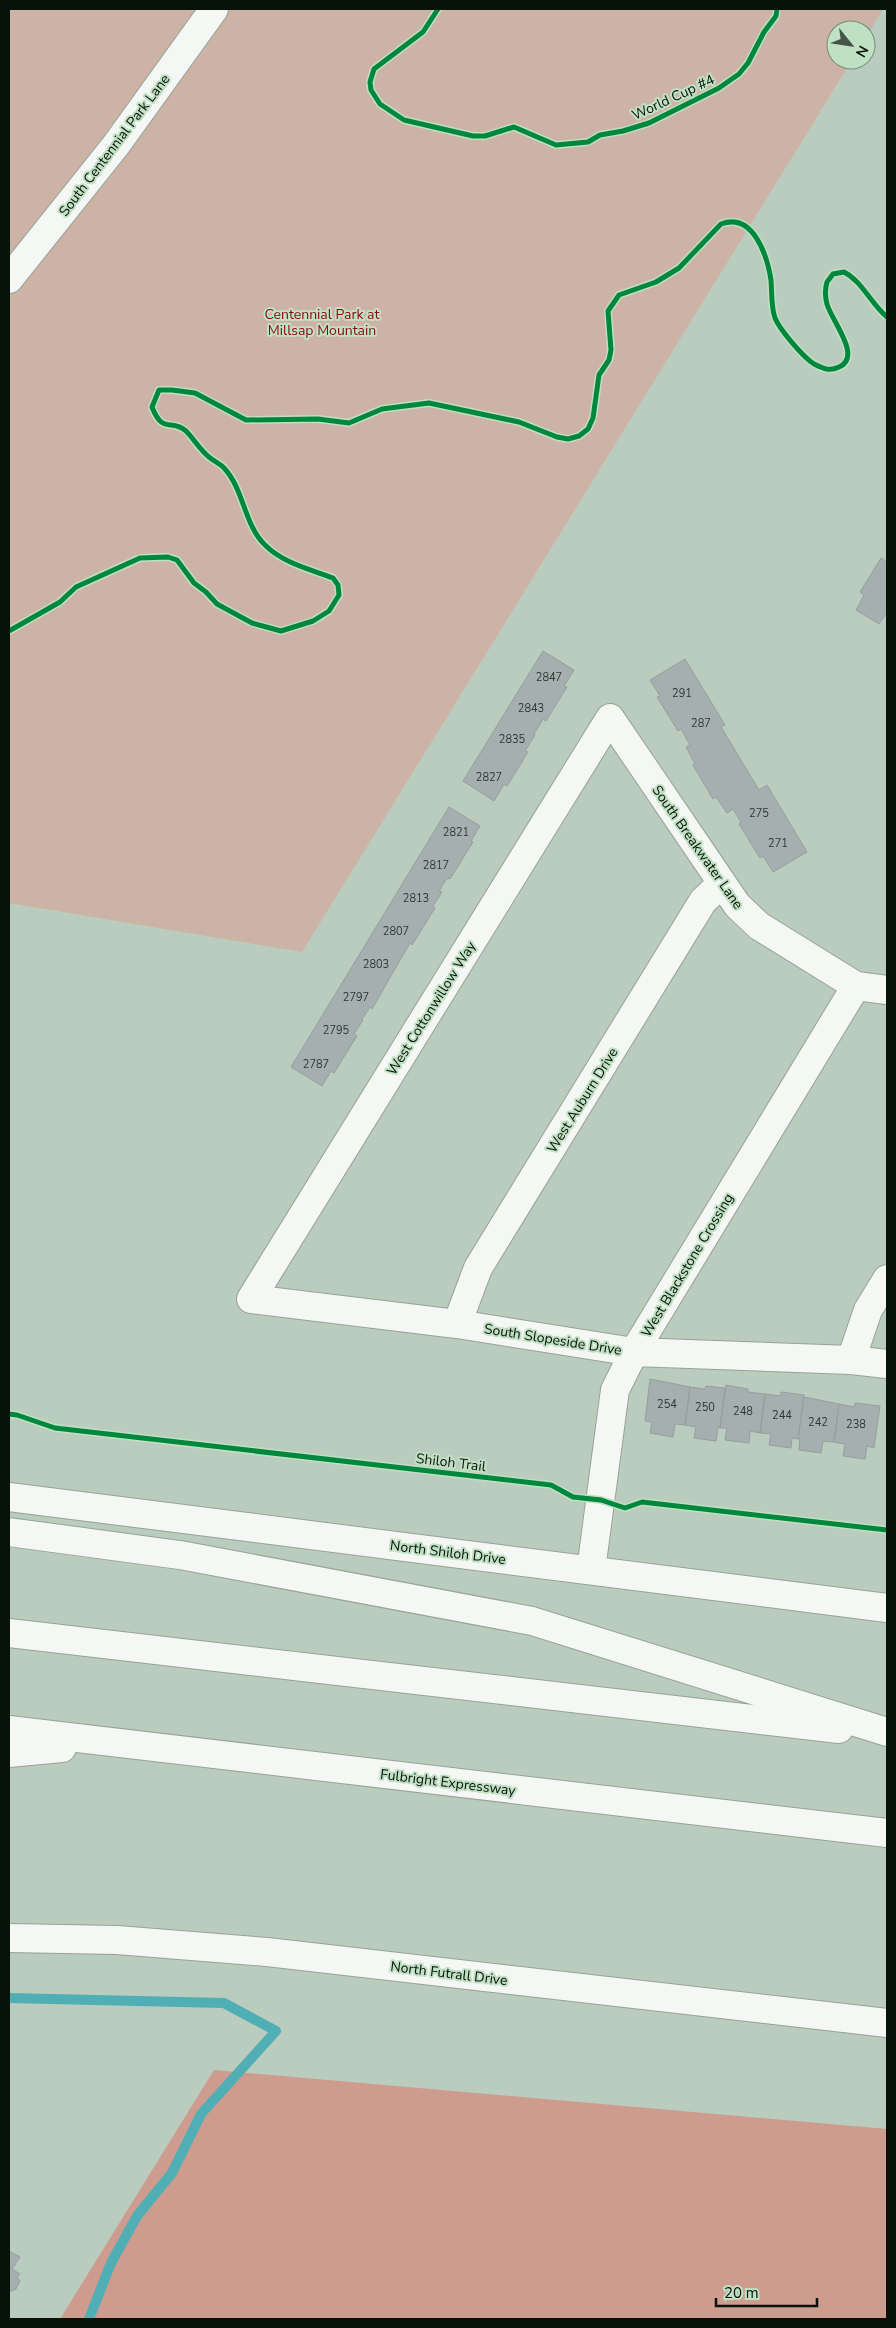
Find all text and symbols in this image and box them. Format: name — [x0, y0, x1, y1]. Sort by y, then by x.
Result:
north arrow — [826, 20, 876, 70]
text: N — [851, 42, 873, 61]
street label: South Centennial Park Lane — [55, 70, 174, 220]
street label: World Cup #4 — [629, 70, 718, 125]
park label: Centennial Park at Millsap Mountain — [265, 305, 379, 340]
house number: 2847 — [536, 670, 562, 685]
house number: 291 — [672, 686, 692, 701]
house number: 2843 — [518, 701, 544, 716]
house number: 287 — [691, 716, 711, 731]
house number: 2835 — [499, 732, 526, 747]
house number: 2827 — [476, 770, 502, 785]
street label: South Breakwater Lane — [648, 782, 748, 913]
house number: 275 — [749, 806, 769, 821]
house number: 2821 — [443, 825, 469, 840]
house number: 271 — [768, 836, 788, 851]
house number: 2817 — [423, 858, 449, 873]
house number: 2813 — [403, 891, 429, 906]
house number: 2807 — [383, 924, 409, 939]
street label: West Cottonwillow Way — [382, 937, 481, 1079]
house number: 2803 — [363, 957, 389, 972]
house number: 2797 — [343, 990, 369, 1005]
house number: 2795 — [323, 1023, 350, 1038]
street label: West Auburn Drive — [542, 1044, 623, 1157]
house number: 2787 — [303, 1057, 329, 1072]
street label: West Blackstone Crossing — [637, 1190, 738, 1341]
street label: South Slopeside Drive — [483, 1319, 623, 1360]
house number: 254 — [657, 1397, 677, 1412]
house number: 250 — [695, 1400, 715, 1415]
house number: 248 — [733, 1404, 753, 1419]
house number: 244 — [772, 1408, 792, 1423]
house number: 242 — [808, 1415, 828, 1430]
house number: 238 — [846, 1417, 866, 1432]
street label: Shiloh Trail — [415, 1449, 488, 1476]
street label: North Shiloh Drive — [389, 1536, 507, 1569]
street label: Fulbright Expressway — [379, 1765, 517, 1800]
street label: North Futrall Drive — [389, 1957, 509, 1990]
scale bar — [716, 2276, 817, 2308]
text: 20 m — [724, 2283, 759, 2303]

